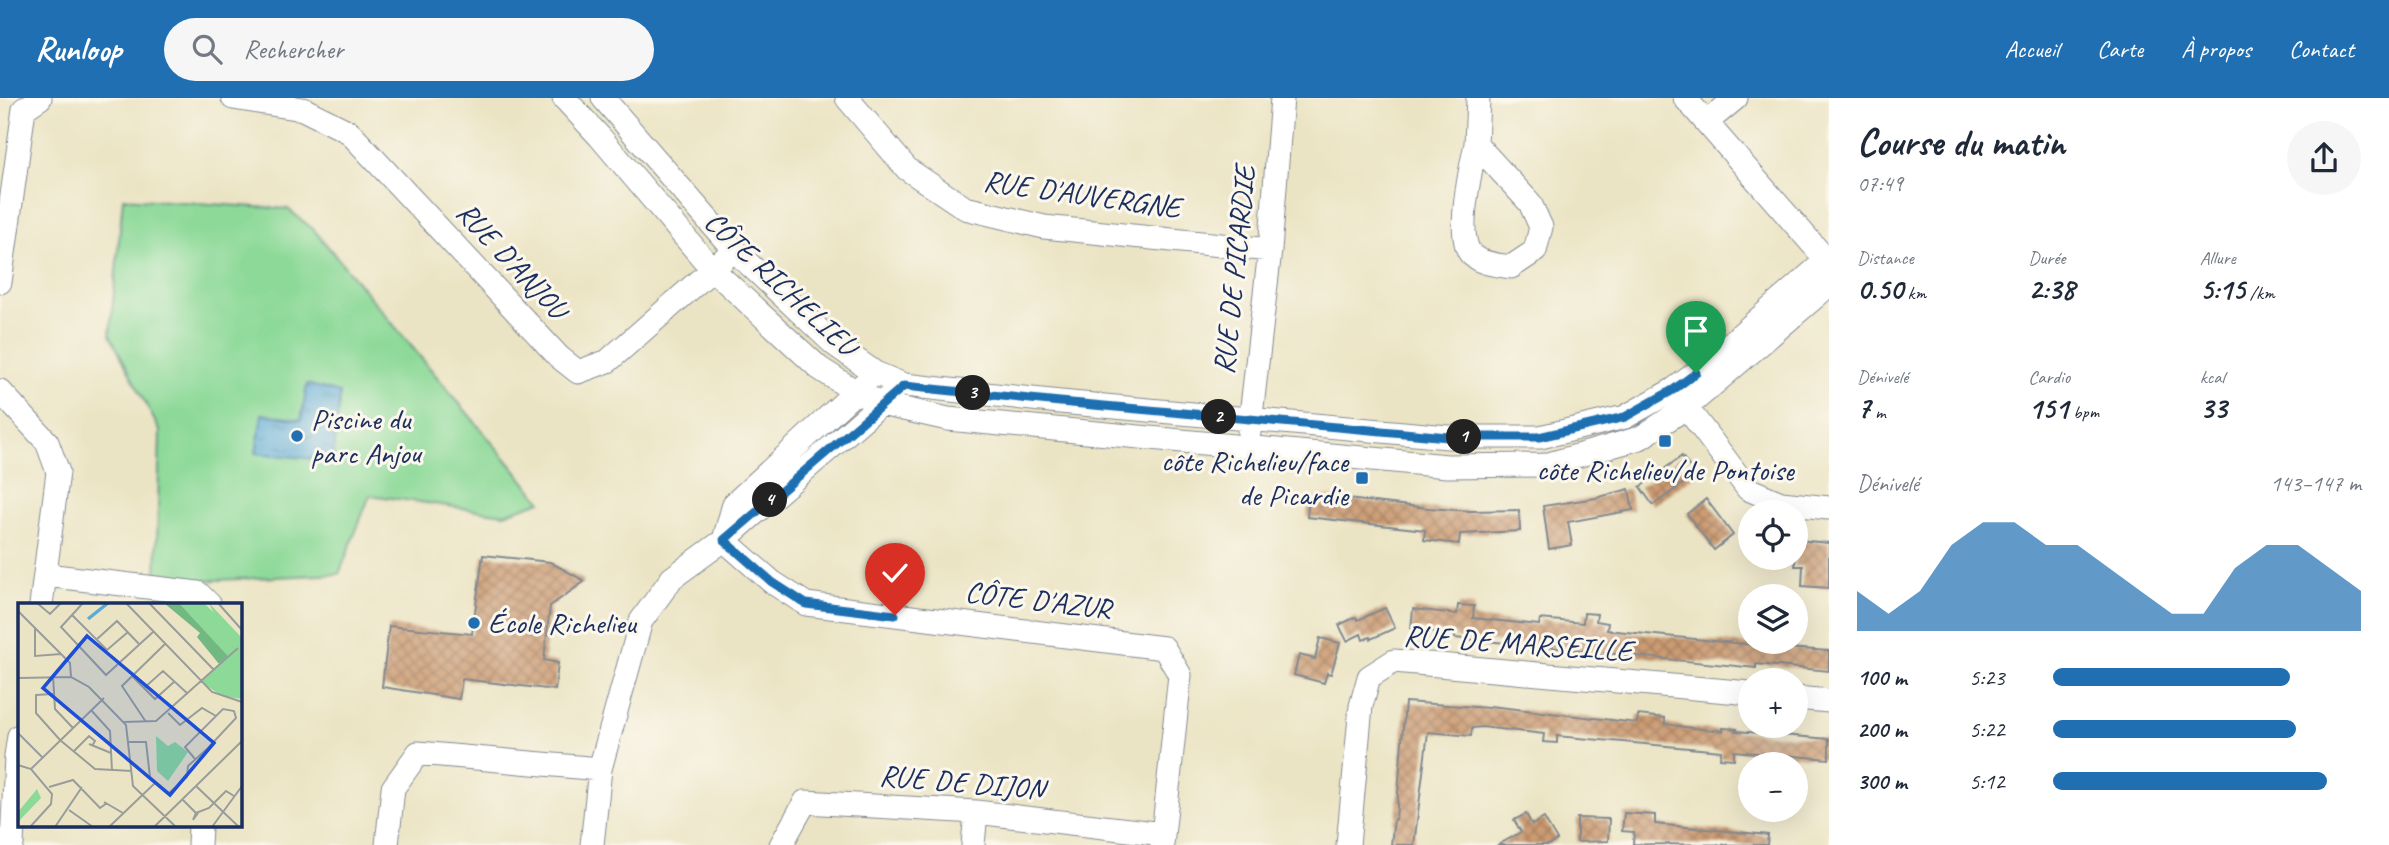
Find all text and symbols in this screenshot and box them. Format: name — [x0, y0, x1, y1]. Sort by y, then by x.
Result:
search box — [164, 18, 654, 81]
text: Runloop — [35, 28, 122, 70]
icon: search — [188, 30, 226, 68]
text: Rechercher — [244, 33, 343, 66]
text: Accueil — [2005, 34, 2059, 64]
text: Carte — [2097, 34, 2143, 64]
text: À propos — [2181, 34, 2251, 64]
text: Contact — [2289, 34, 2354, 64]
text: Course du matin — [1857, 119, 2065, 166]
button: share — [2287, 121, 2361, 195]
street label: RUE DE PICARDIE — [1204, 160, 1264, 376]
street label: RUE D'AUVERGNE — [981, 161, 1187, 227]
text: 07:49 — [1857, 169, 1903, 198]
street label: RUE D'ANJOU — [448, 194, 579, 330]
street label: CÔTE RICHELIEU — [697, 202, 869, 367]
text: Distance — [1857, 246, 1914, 270]
text: Durée — [2028, 246, 2066, 270]
text: Allure — [2200, 246, 2236, 270]
text: 0.50 — [1857, 270, 1903, 308]
text: 2:38 — [2028, 270, 2075, 308]
text: 5:15 — [2200, 270, 2245, 308]
text: km — [1903, 281, 1926, 305]
text: /km — [2245, 281, 2275, 305]
pin — [1666, 301, 1726, 373]
icon: arrive — [1677, 312, 1715, 350]
text: Dénivelé — [1857, 365, 1908, 389]
text: Cardio — [2028, 365, 2070, 389]
text: kcal — [2200, 365, 2225, 389]
pin: 3 — [956, 376, 990, 410]
text: 3 — [968, 380, 977, 404]
text: 7 — [1857, 389, 1870, 427]
text: 151 — [2028, 389, 2068, 427]
text: 33 — [2200, 389, 2227, 427]
place label: Piscine du parc Anjou — [311, 400, 423, 472]
pin: 2 — [1202, 400, 1236, 434]
text: m — [1870, 400, 1886, 424]
text: bpm — [2068, 400, 2099, 424]
text: 2 — [1214, 404, 1223, 428]
pin: 1 — [1446, 420, 1482, 454]
text: 1 — [1459, 424, 1468, 448]
marker: Piscine du parc Anjou — [289, 428, 305, 444]
marker: côte Richelieu/de Pontoise — [1657, 433, 1673, 449]
place label: côte Richelieu/face de Picardie — [1161, 442, 1350, 514]
place label: côte Richelieu/de Pontoise — [1536, 451, 1796, 489]
text: Dénivelé — [1857, 469, 1919, 498]
text: 143–147 m — [2270, 469, 2361, 498]
marker: côte Richelieu/face de Picardie — [1354, 470, 1370, 486]
pin: 4 — [752, 482, 788, 518]
text: 4 — [765, 487, 774, 511]
map controls — [1738, 500, 1808, 822]
button: locate — [1738, 500, 1808, 570]
pin — [865, 543, 925, 615]
icon: check — [876, 554, 914, 592]
street label: CÔTE D'AZUR — [963, 572, 1116, 628]
button: layers — [1738, 584, 1808, 654]
inset map — [18, 603, 242, 828]
place label: École Richelieu — [488, 604, 638, 642]
marker: École Richelieu — [466, 615, 482, 631]
street label: RUE DE MARSEILLE — [1402, 616, 1638, 670]
text: 100 m — [1857, 663, 1907, 692]
text: 5:23 — [1969, 663, 2005, 692]
button: + — [1738, 668, 1808, 738]
text: 200 m — [1857, 715, 1907, 744]
text: 5:22 — [1969, 715, 2005, 744]
button: − — [1738, 752, 1808, 822]
street label: RUE DE DIJON — [878, 756, 1050, 808]
text: 300 m — [1857, 767, 1907, 796]
text: 5:12 — [1969, 767, 2005, 796]

